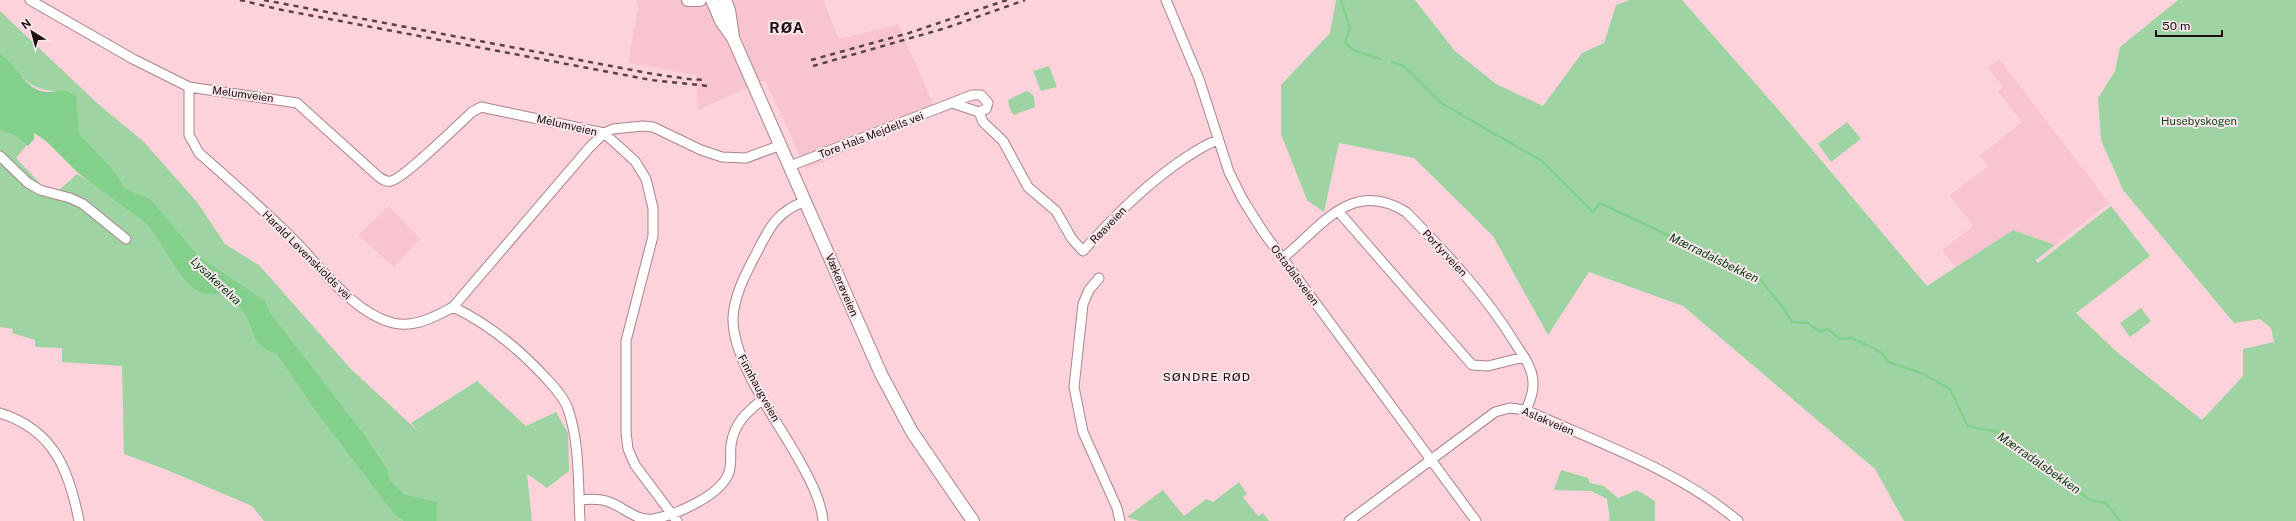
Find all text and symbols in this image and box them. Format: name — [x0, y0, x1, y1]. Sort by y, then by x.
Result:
north arrow — [12, 12, 52, 52]
scale bar — [2156, 12, 2222, 38]
text: N — [19, 17, 33, 31]
district label: RØA — [769, 19, 805, 36]
text: 50 m — [2162, 19, 2190, 33]
street label: Melumveien — [212, 84, 274, 104]
street label: Tore Hals Mejdells vei — [817, 109, 925, 161]
street label: Melumveien — [536, 112, 598, 138]
park label: Husebyskogen — [2161, 115, 2237, 127]
street label: Røaveien — [1088, 204, 1128, 246]
street label: Harald Løvenskiolds vei — [260, 208, 354, 302]
street label: Porfyrveien — [1420, 227, 1470, 279]
water label: Mærradalsbekken — [1667, 230, 1761, 286]
street label: Ostadalsveien — [1269, 243, 1321, 307]
street label: Vækerøveien — [823, 252, 861, 318]
water label: Lysakerelva — [188, 254, 244, 308]
street label: Finnhaugveien — [736, 352, 782, 424]
district label: SØNDRE RØD — [1163, 370, 1251, 384]
street label: Aslakveien — [1520, 405, 1576, 437]
water label: Mærradalsbekken — [1995, 429, 2083, 497]

